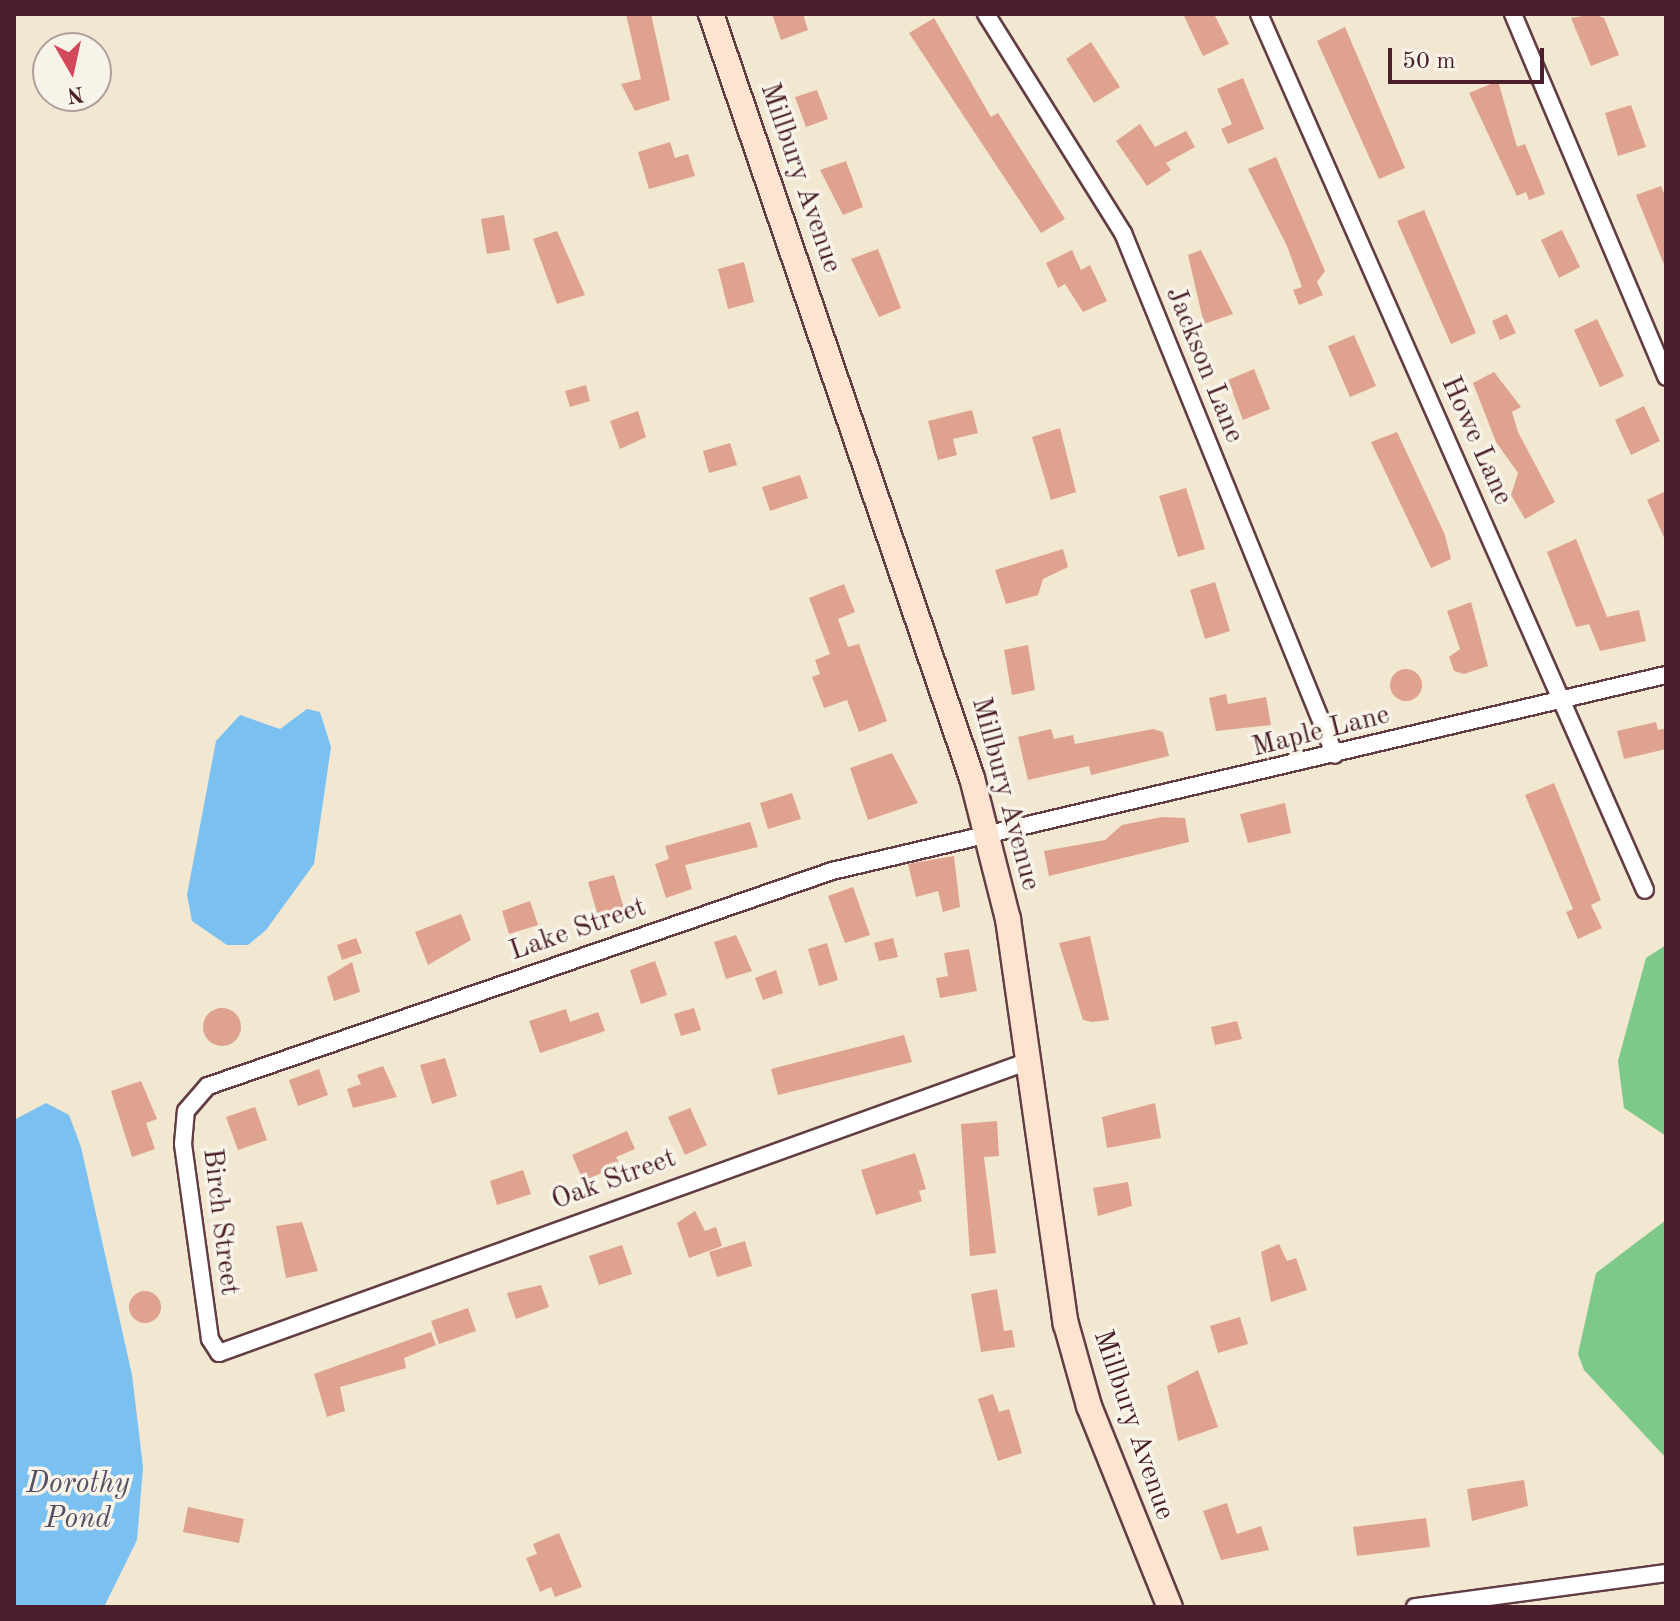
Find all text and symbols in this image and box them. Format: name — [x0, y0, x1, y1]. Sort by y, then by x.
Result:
north arrow — [32, 32, 112, 112]
scale bar — [1392, 32, 1548, 82]
text: 50 m — [1402, 50, 1456, 74]
street label: Millbury Avenue — [752, 79, 848, 277]
text: N — [65, 82, 85, 106]
street label: Jackson Lane — [1157, 282, 1251, 448]
street label: Howe Lane — [1433, 371, 1519, 511]
street label: Millbury Avenue — [963, 694, 1047, 894]
street label: Maple Lane — [1249, 699, 1393, 765]
street label: Lake Street — [505, 891, 651, 969]
street label: Oak Street — [547, 1142, 681, 1218]
street label: Birch Street — [194, 1147, 246, 1297]
street label: Millbury Avenue — [1085, 1326, 1181, 1524]
water label: Dorothy Pond — [26, 1466, 130, 1536]

